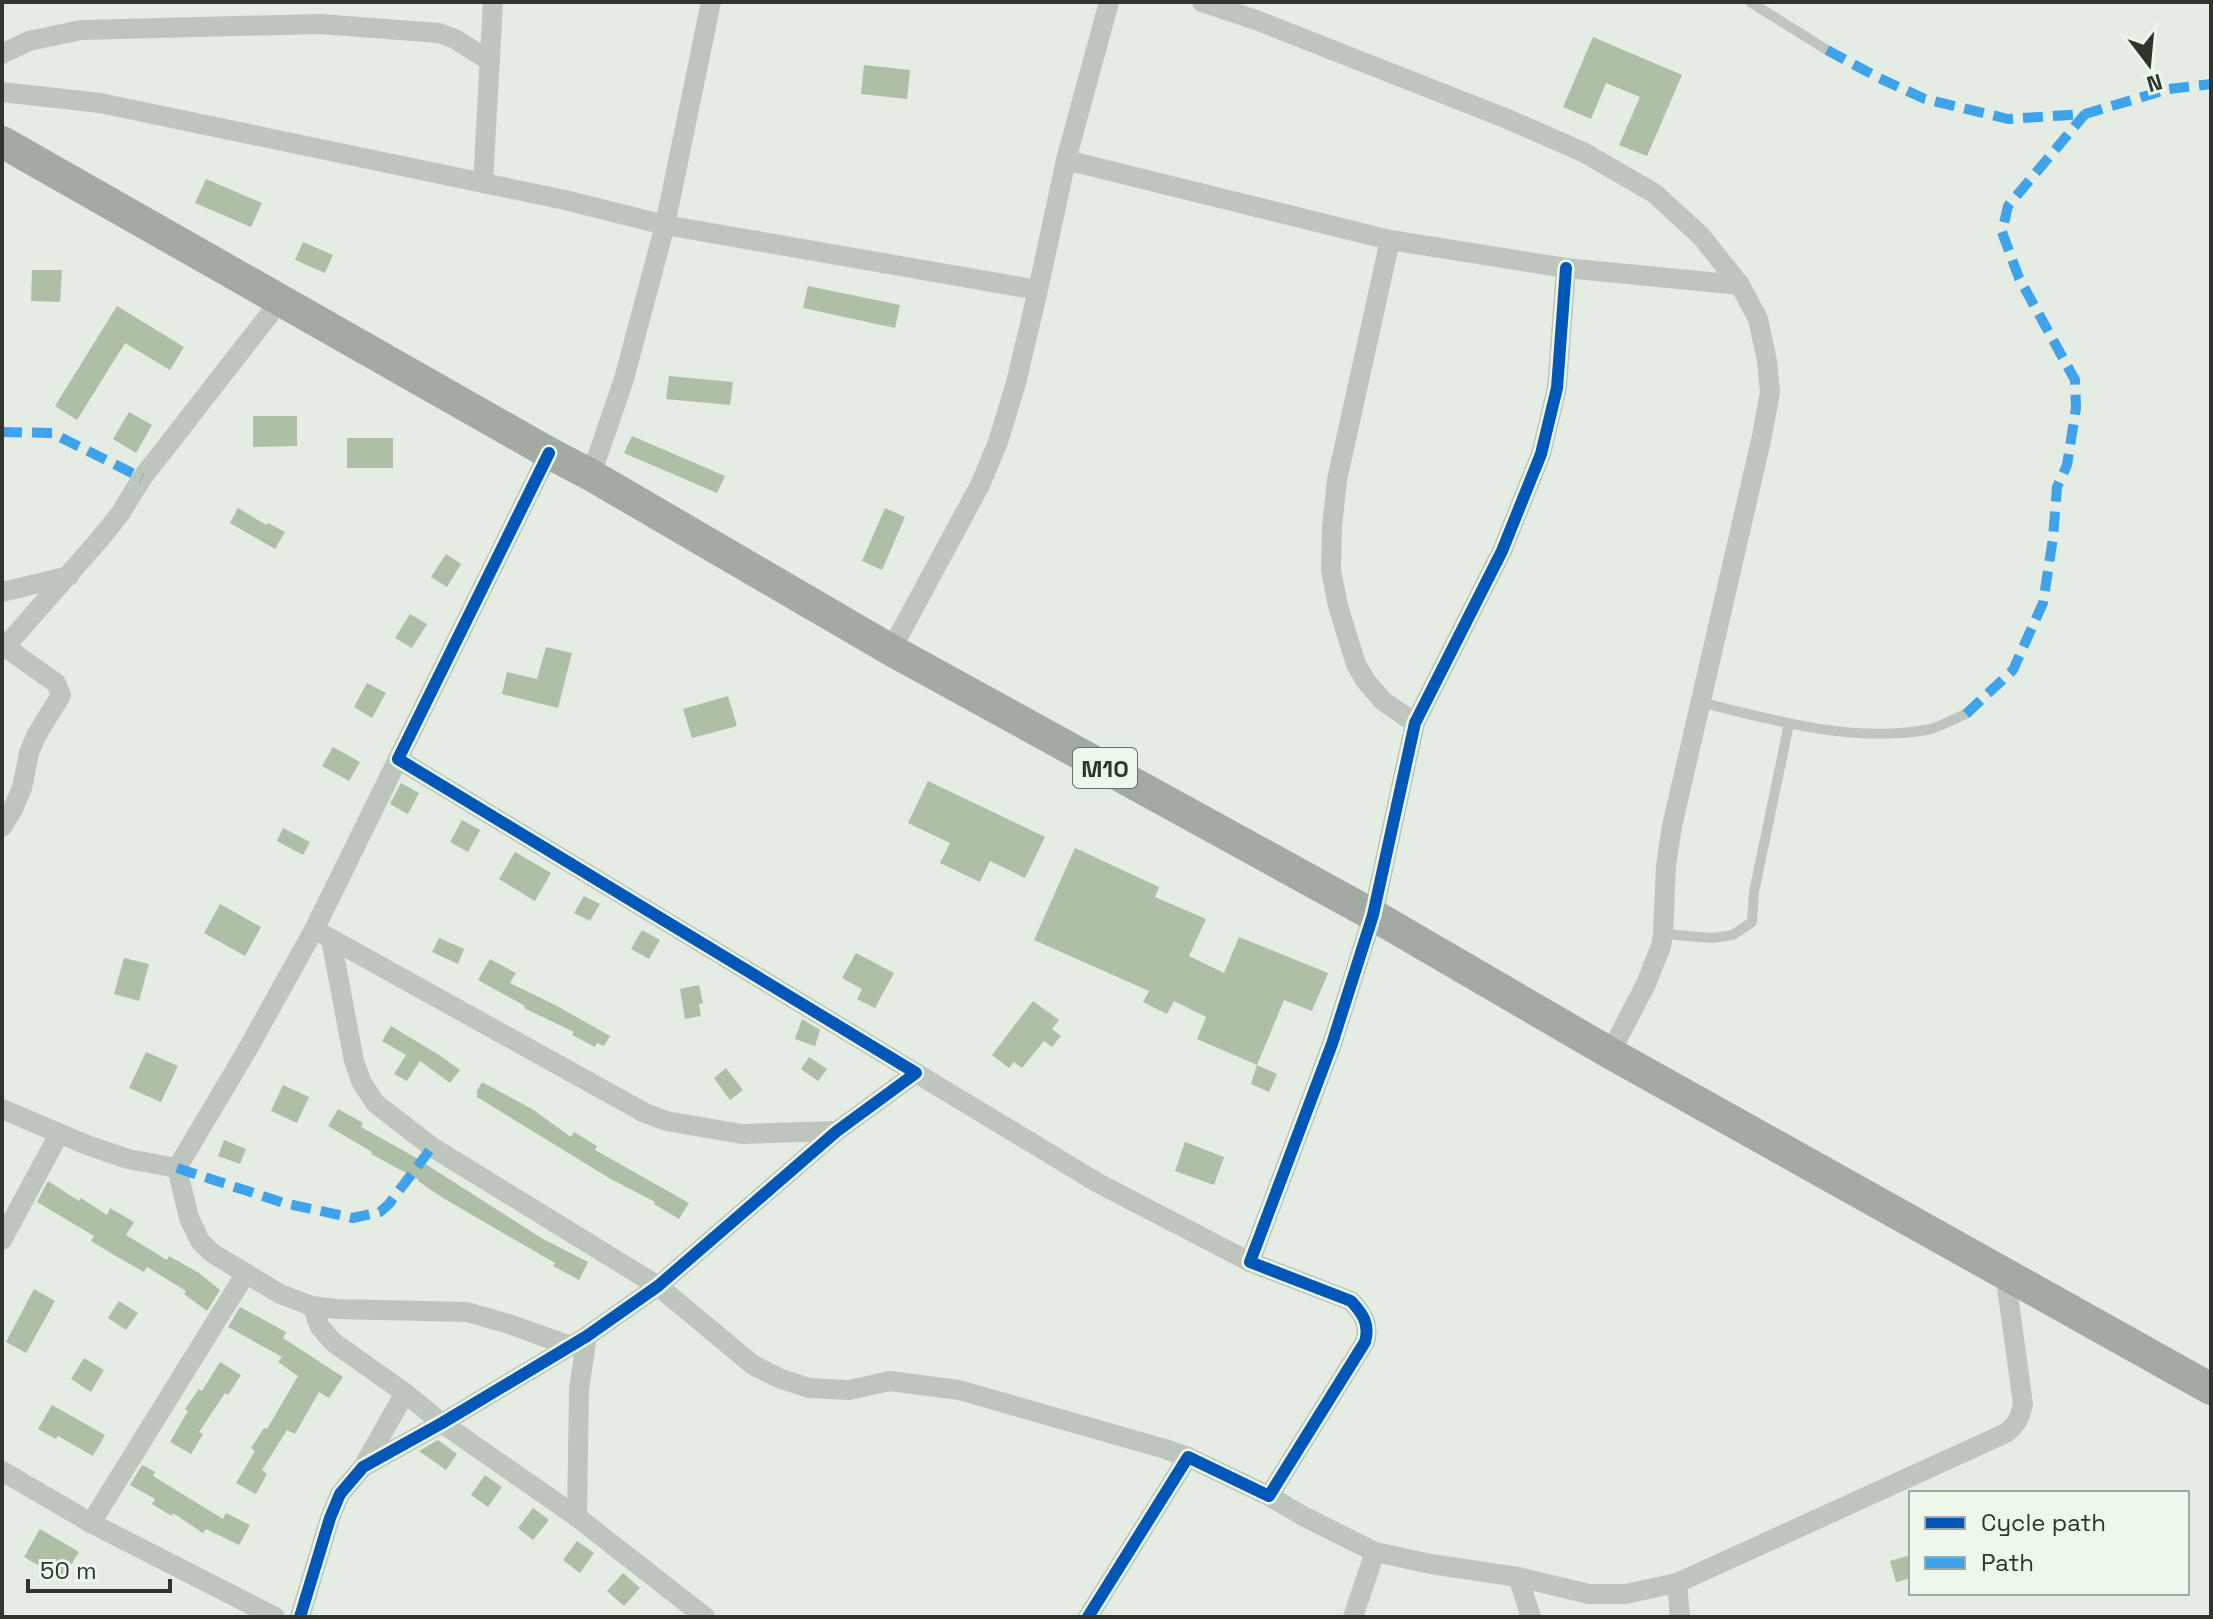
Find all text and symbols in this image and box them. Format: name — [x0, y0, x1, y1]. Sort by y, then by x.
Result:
north arrow — [2109, 24, 2189, 104]
text: N — [2144, 68, 2165, 99]
road number: M10 — [1073, 748, 1137, 788]
legend — [1909, 1491, 2189, 1595]
text: Cycle path — [1981, 1507, 2106, 1538]
scale bar — [28, 1543, 170, 1593]
text: Path — [1981, 1547, 2034, 1578]
text: 50 m — [40, 1555, 97, 1586]

